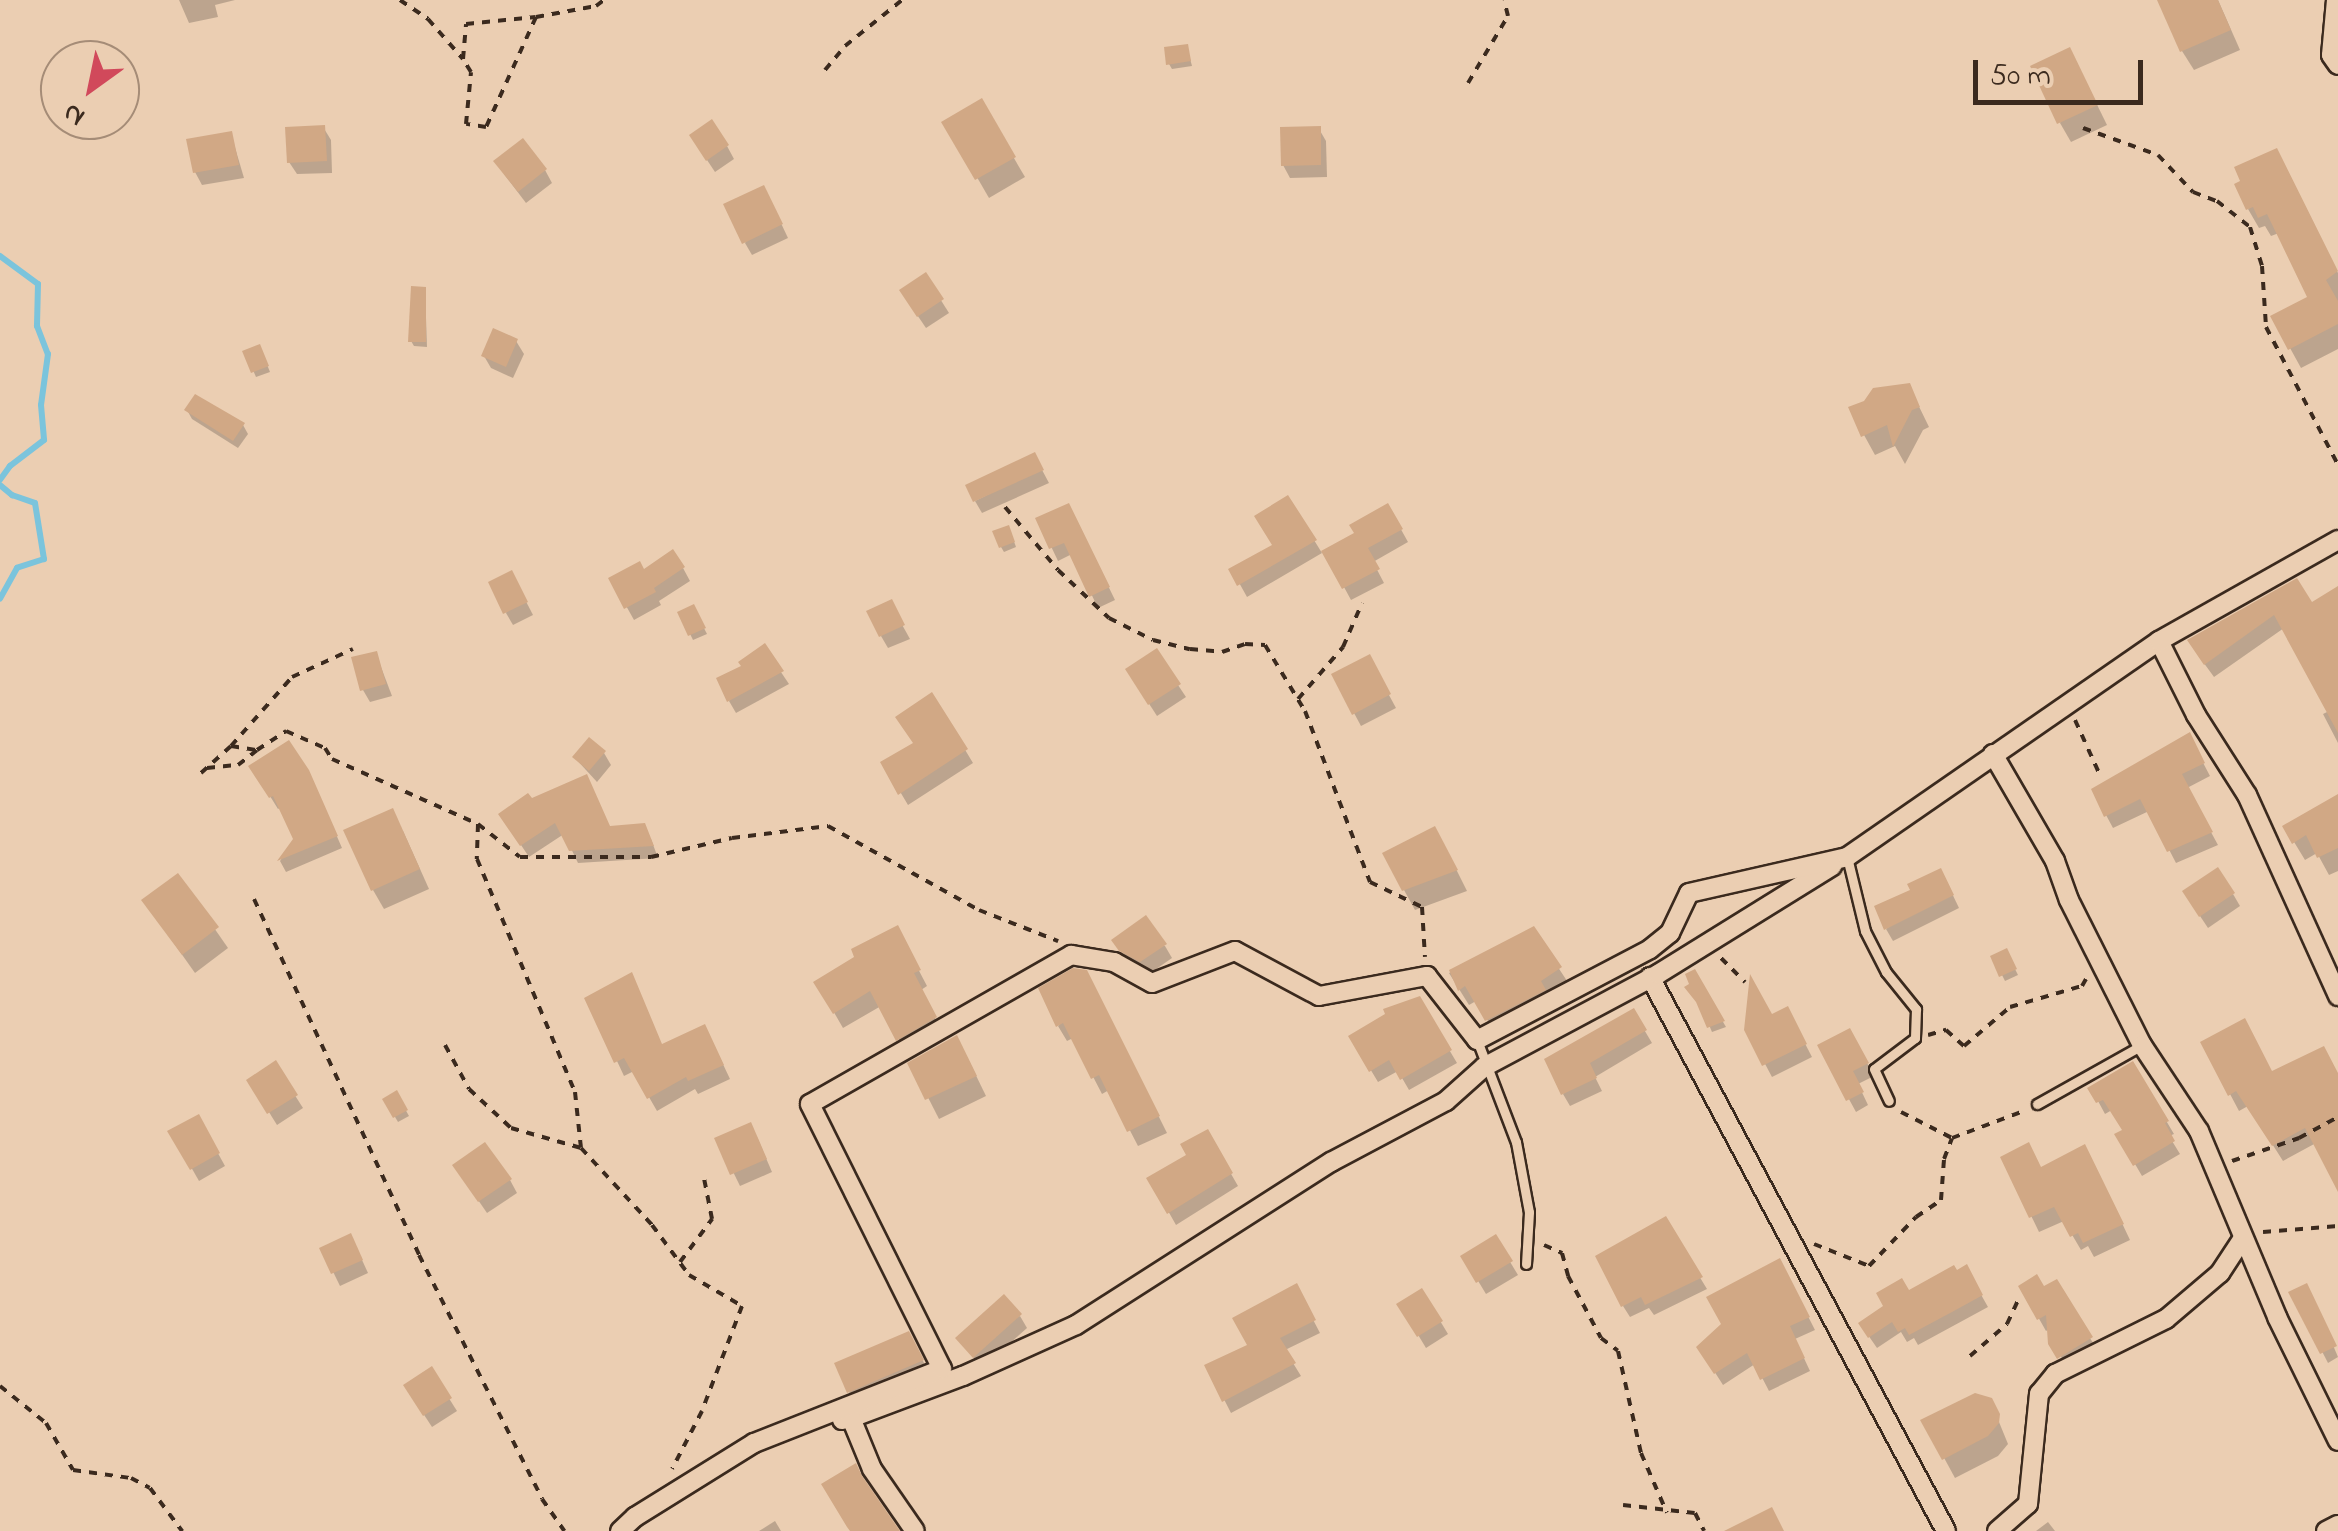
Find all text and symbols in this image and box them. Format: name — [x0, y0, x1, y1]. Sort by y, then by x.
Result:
north arrow — [40, 40, 140, 140]
scale bar — [1978, 40, 2148, 102]
text: 50 m — [1990, 55, 2051, 99]
text: N — [55, 92, 94, 136]

